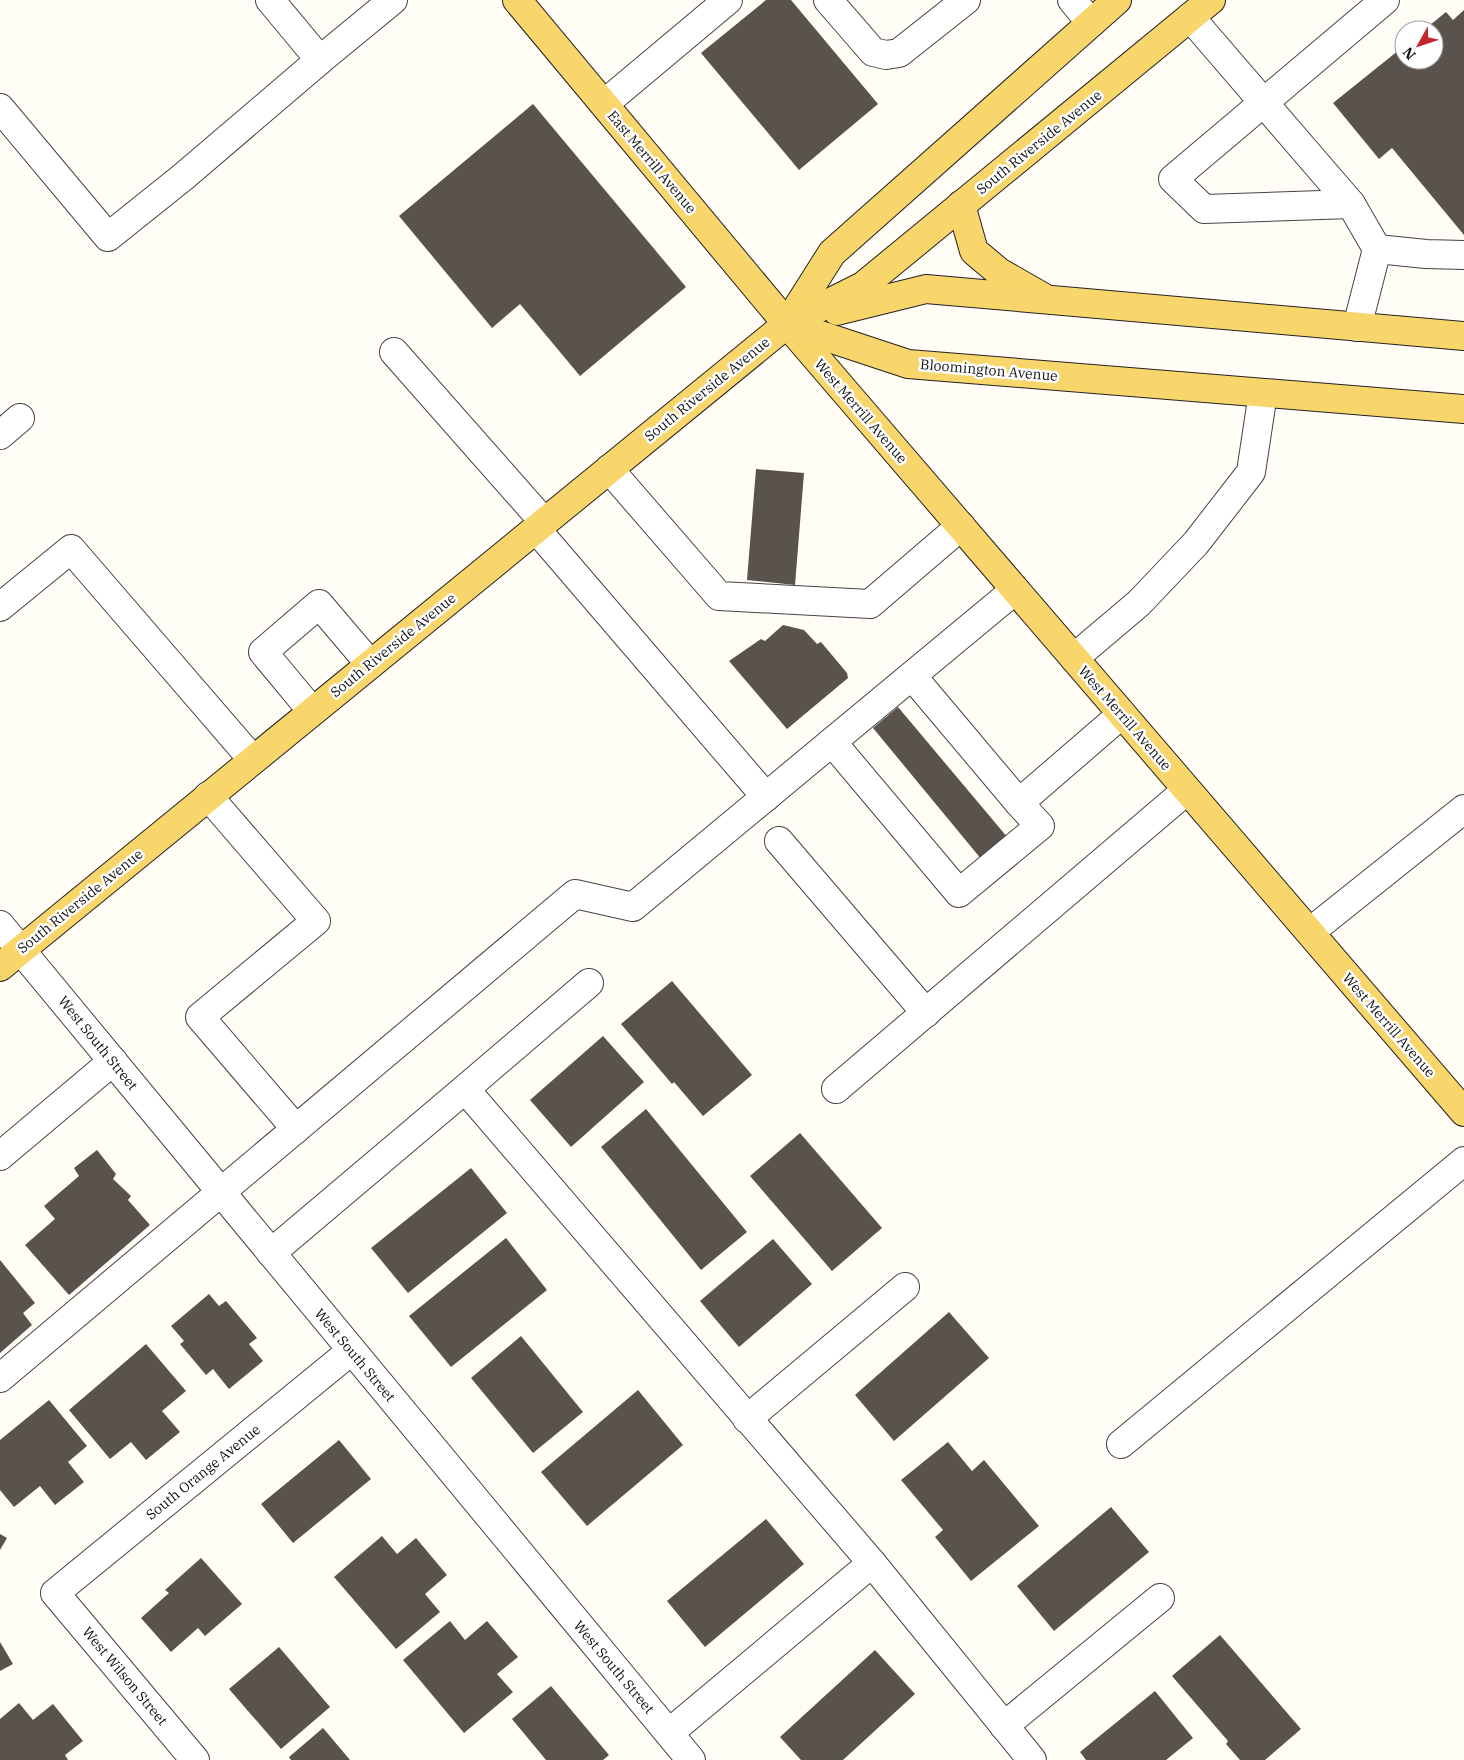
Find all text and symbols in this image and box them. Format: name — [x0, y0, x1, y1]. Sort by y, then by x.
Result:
north arrow — [1394, 20, 1444, 70]
text: N — [1399, 43, 1419, 63]
street label: South Riverside Avenue — [973, 86, 1105, 198]
street label: East Merrill Avenue — [604, 107, 700, 217]
street label: South Riverside Avenue — [641, 333, 773, 445]
street label: West Merrill Avenue — [811, 355, 911, 467]
street label: Bloomington Avenue — [919, 355, 1059, 385]
street label: South Riverside Avenue — [327, 589, 459, 701]
street label: West Merrill Avenue — [1075, 662, 1175, 774]
street label: South Riverside Avenue — [14, 845, 146, 957]
street label: West Merrill Avenue — [1339, 969, 1439, 1081]
street label: West South Street — [54, 992, 142, 1094]
street label: West South Street — [311, 1305, 399, 1405]
street label: South Orange Avenue — [142, 1420, 264, 1524]
street label: West South Street — [570, 1617, 658, 1717]
street label: West Wilson Street — [78, 1623, 172, 1729]

